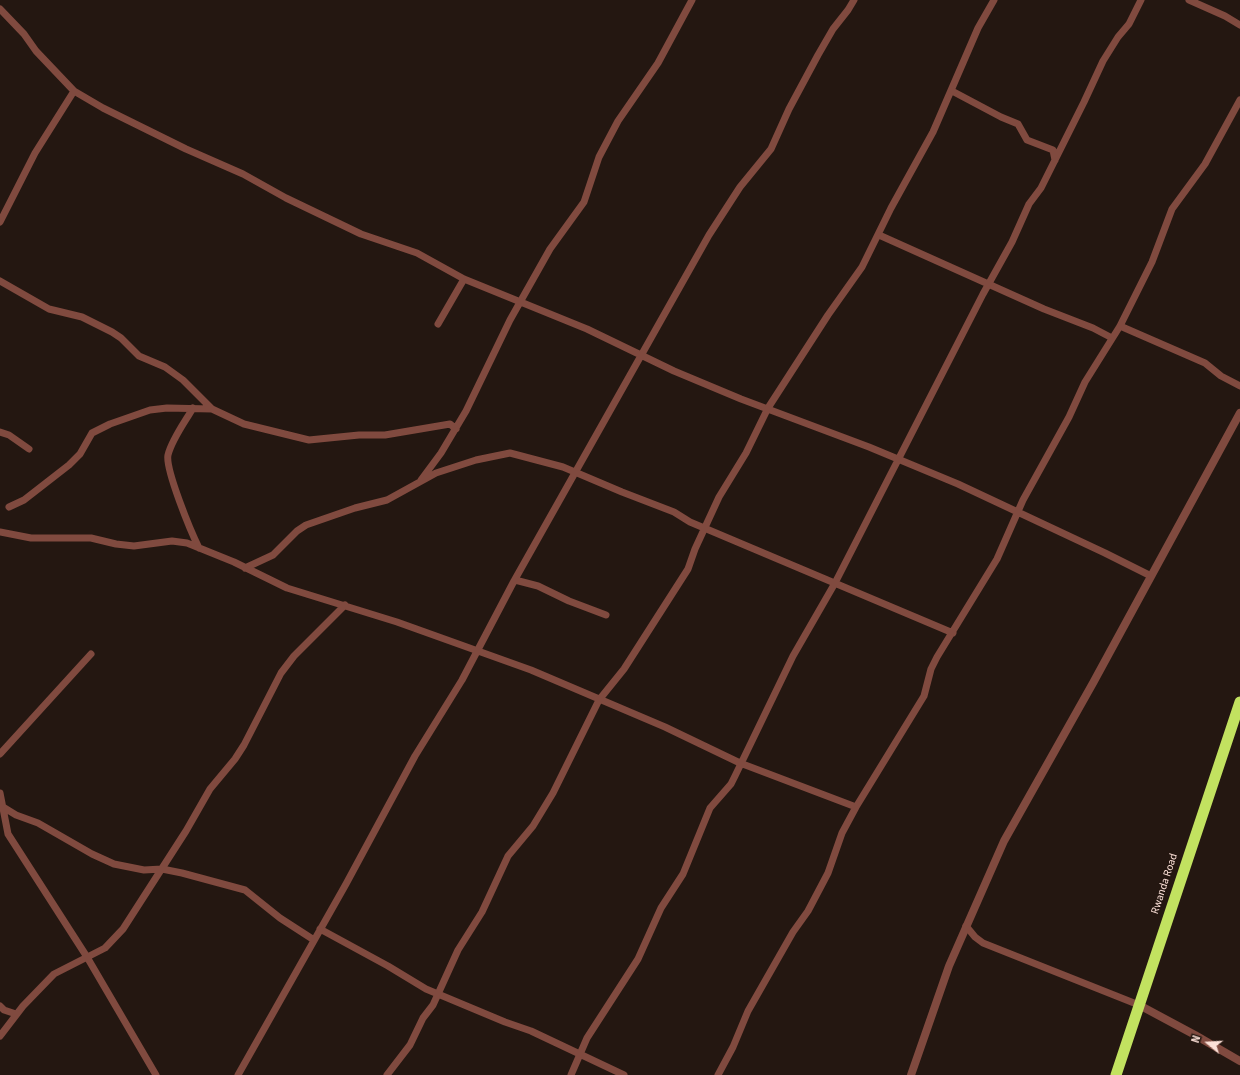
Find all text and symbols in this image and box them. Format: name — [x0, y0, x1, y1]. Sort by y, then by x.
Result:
street label: Rwanda Road — [1149, 852, 1181, 916]
north arrow — [1188, 1023, 1228, 1063]
text: N — [1188, 1033, 1204, 1045]

